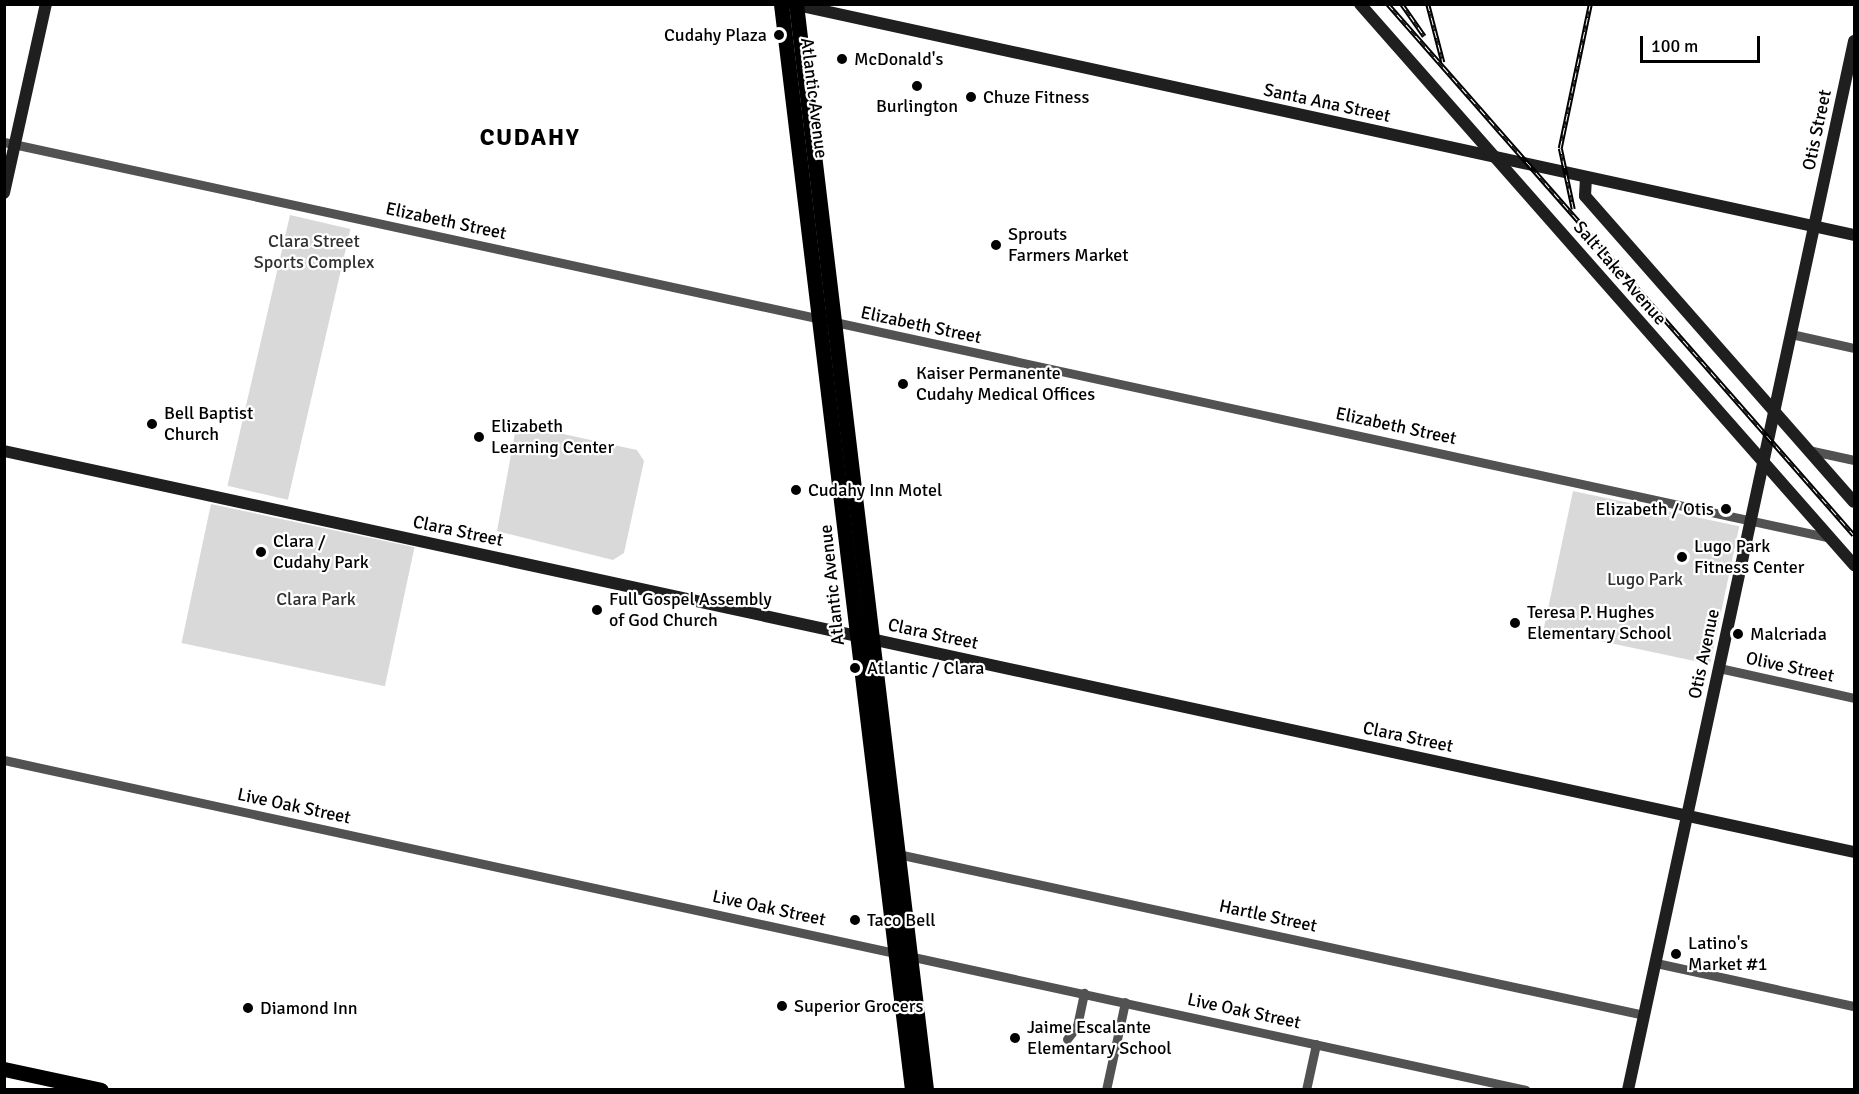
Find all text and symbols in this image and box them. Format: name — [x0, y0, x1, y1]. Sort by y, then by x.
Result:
place label: Cudahy Plaza — [664, 24, 767, 46]
scale bar — [1643, 24, 1763, 62]
marker: Cudahy Plaza — [772, 28, 786, 42]
text: 100 m — [1651, 35, 1698, 57]
street label: Atlantic Avenue — [796, 36, 832, 160]
place label: McDonald's — [854, 48, 943, 70]
marker: McDonald's — [835, 52, 849, 66]
marker: Burlington — [910, 79, 924, 93]
street label: Santa Ana Street — [1262, 79, 1392, 127]
place label: Chuze Fitness — [983, 86, 1089, 108]
street label: Otis Street — [1798, 88, 1836, 172]
marker: Chuze Fitness — [964, 90, 978, 104]
place label: Burlington — [876, 95, 958, 117]
district label: CUDAHY — [480, 124, 580, 152]
street label: Elizabeth Street — [384, 198, 508, 244]
street label: Salt Lake Avenue — [1569, 217, 1671, 329]
place label: Sprouts Farmers Market — [1008, 224, 1129, 266]
park label: Clara Street Sports Complex — [254, 231, 374, 274]
marker: Sprouts Farmers Market — [989, 238, 1003, 252]
street label: Elizabeth Street — [859, 302, 983, 348]
place label: Kaiser Permanente Cudahy Medical Offices — [916, 363, 1095, 406]
marker: Kaiser Permanente Cudahy Medical Offices — [894, 375, 912, 393]
place label: Bell Baptist Church — [164, 403, 253, 446]
street label: Elizabeth Street — [1334, 403, 1458, 449]
place label: Elizabeth Learning Center — [491, 416, 614, 458]
marker: Bell Baptist Church — [145, 417, 159, 431]
marker: Elizabeth Learning Center — [472, 430, 486, 444]
place label: Cudahy Inn Motel — [808, 479, 942, 501]
marker: Cudahy Inn Motel — [789, 483, 803, 497]
place label: Elizabeth / Otis — [1595, 498, 1714, 520]
marker: Elizabeth / Otis — [1719, 502, 1733, 516]
street label: Clara Street — [411, 511, 505, 551]
street label: Atlantic Avenue — [815, 524, 849, 646]
place label: Clara / Cudahy Park — [273, 531, 369, 574]
place label: Lugo Park Fitness Center — [1694, 536, 1804, 578]
marker: Clara / Cudahy Park — [254, 545, 268, 559]
marker: Lugo Park Fitness Center — [1675, 550, 1689, 564]
park label: Lugo Park — [1607, 568, 1683, 590]
park label: Clara Park — [276, 588, 356, 610]
place label: Full Gospel Assembly of God Church — [609, 589, 772, 632]
place label: Teresa P. Hughes Elementary School — [1527, 602, 1672, 644]
marker: Full Gospel Assembly of God Church — [590, 603, 604, 617]
street label: Otis Avenue — [1684, 607, 1724, 701]
street label: Clara Street — [886, 614, 980, 654]
marker: Teresa P. Hughes Elementary School — [1508, 616, 1522, 630]
place label: Malcriada — [1750, 623, 1827, 645]
marker: Malcriada — [1731, 627, 1745, 641]
street label: Olive Street — [1744, 647, 1836, 687]
place label: Atlantic / Clara — [867, 657, 984, 679]
marker: Atlantic / Clara — [848, 661, 862, 675]
street label: Clara Street — [1361, 717, 1455, 757]
street label: Live Oak Street — [235, 783, 353, 829]
street label: Live Oak Street — [710, 885, 828, 931]
street label: Hartle Street — [1217, 895, 1319, 937]
place label: Taco Bell — [867, 909, 936, 931]
marker: Taco Bell — [848, 913, 862, 927]
place label: Latino's Market #1 — [1688, 933, 1768, 976]
marker: Latino's Market #1 — [1669, 947, 1683, 961]
street label: Live Oak Street — [1185, 988, 1303, 1034]
place label: Superior Grocers — [794, 995, 923, 1017]
place label: Diamond Inn — [260, 997, 358, 1019]
marker: Superior Grocers — [775, 999, 789, 1013]
marker: Diamond Inn — [241, 1001, 255, 1015]
place label: Jaime Escalante Elementary School — [1027, 1017, 1172, 1060]
marker: Jaime Escalante Elementary School — [1008, 1031, 1022, 1045]

